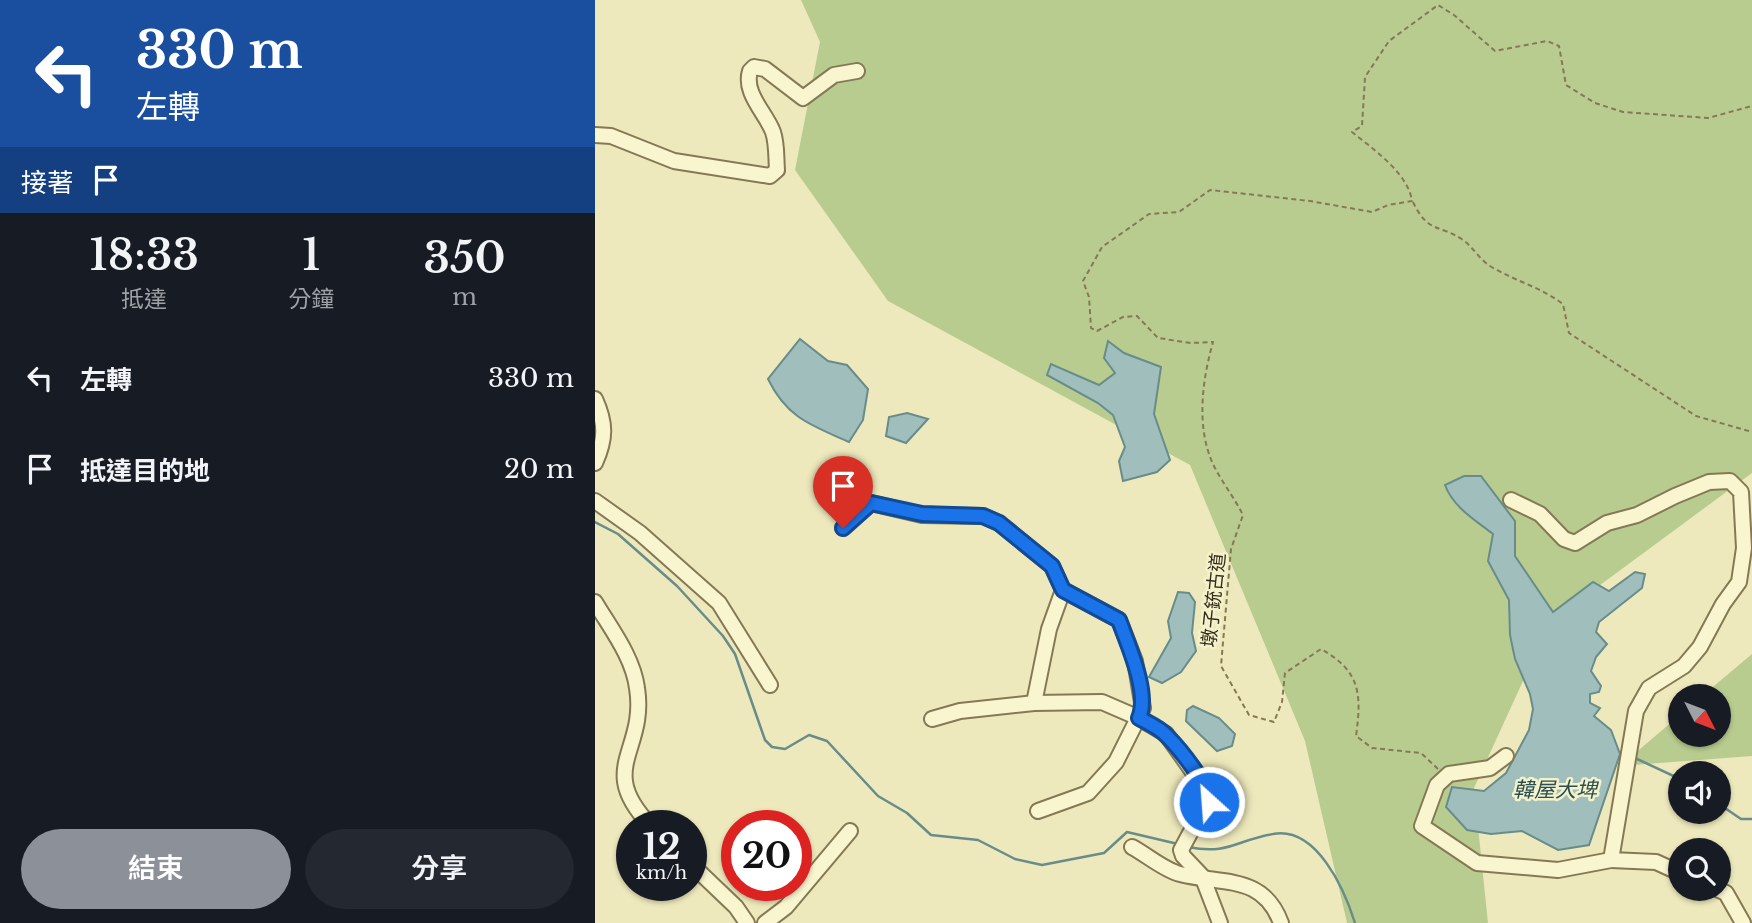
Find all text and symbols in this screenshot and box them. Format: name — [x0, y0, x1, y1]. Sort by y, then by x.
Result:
text: 330 m — [136, 20, 303, 81]
icon: left — [21, 28, 112, 119]
text: 左轉 — [136, 87, 200, 127]
icon: arrive — [87, 161, 125, 199]
text: 接著 — [21, 167, 73, 199]
text: 18:33 — [89, 229, 199, 281]
text: 1 — [302, 229, 320, 281]
text: 350 — [423, 232, 506, 284]
text: m — [452, 283, 477, 311]
text: 抵達 — [121, 285, 167, 313]
text: 分鐘 — [288, 285, 334, 313]
icon: left — [21, 359, 59, 397]
text: 330 m — [488, 362, 574, 394]
text: 左轉 — [80, 364, 132, 396]
icon: arrive — [21, 450, 59, 488]
text: 20 m — [504, 453, 574, 485]
text: 抵達目的地 — [80, 455, 210, 487]
pin — [813, 456, 873, 528]
icon: arrive — [824, 467, 862, 505]
street label: 墩子銃古道 — [1197, 552, 1230, 649]
north arrow — [1668, 684, 1731, 747]
map controls — [1668, 684, 1731, 901]
button: sound — [1668, 761, 1731, 824]
position arrow — [1172, 765, 1246, 839]
water label: 韓屋大埤 — [1513, 777, 1600, 803]
speed limit sign: 20 — [721, 810, 812, 901]
text: 12 — [642, 825, 681, 868]
button: 結束 — [21, 829, 291, 909]
button: 分享 — [305, 829, 574, 909]
button: search — [1668, 838, 1731, 901]
text: km/h — [636, 862, 687, 884]

